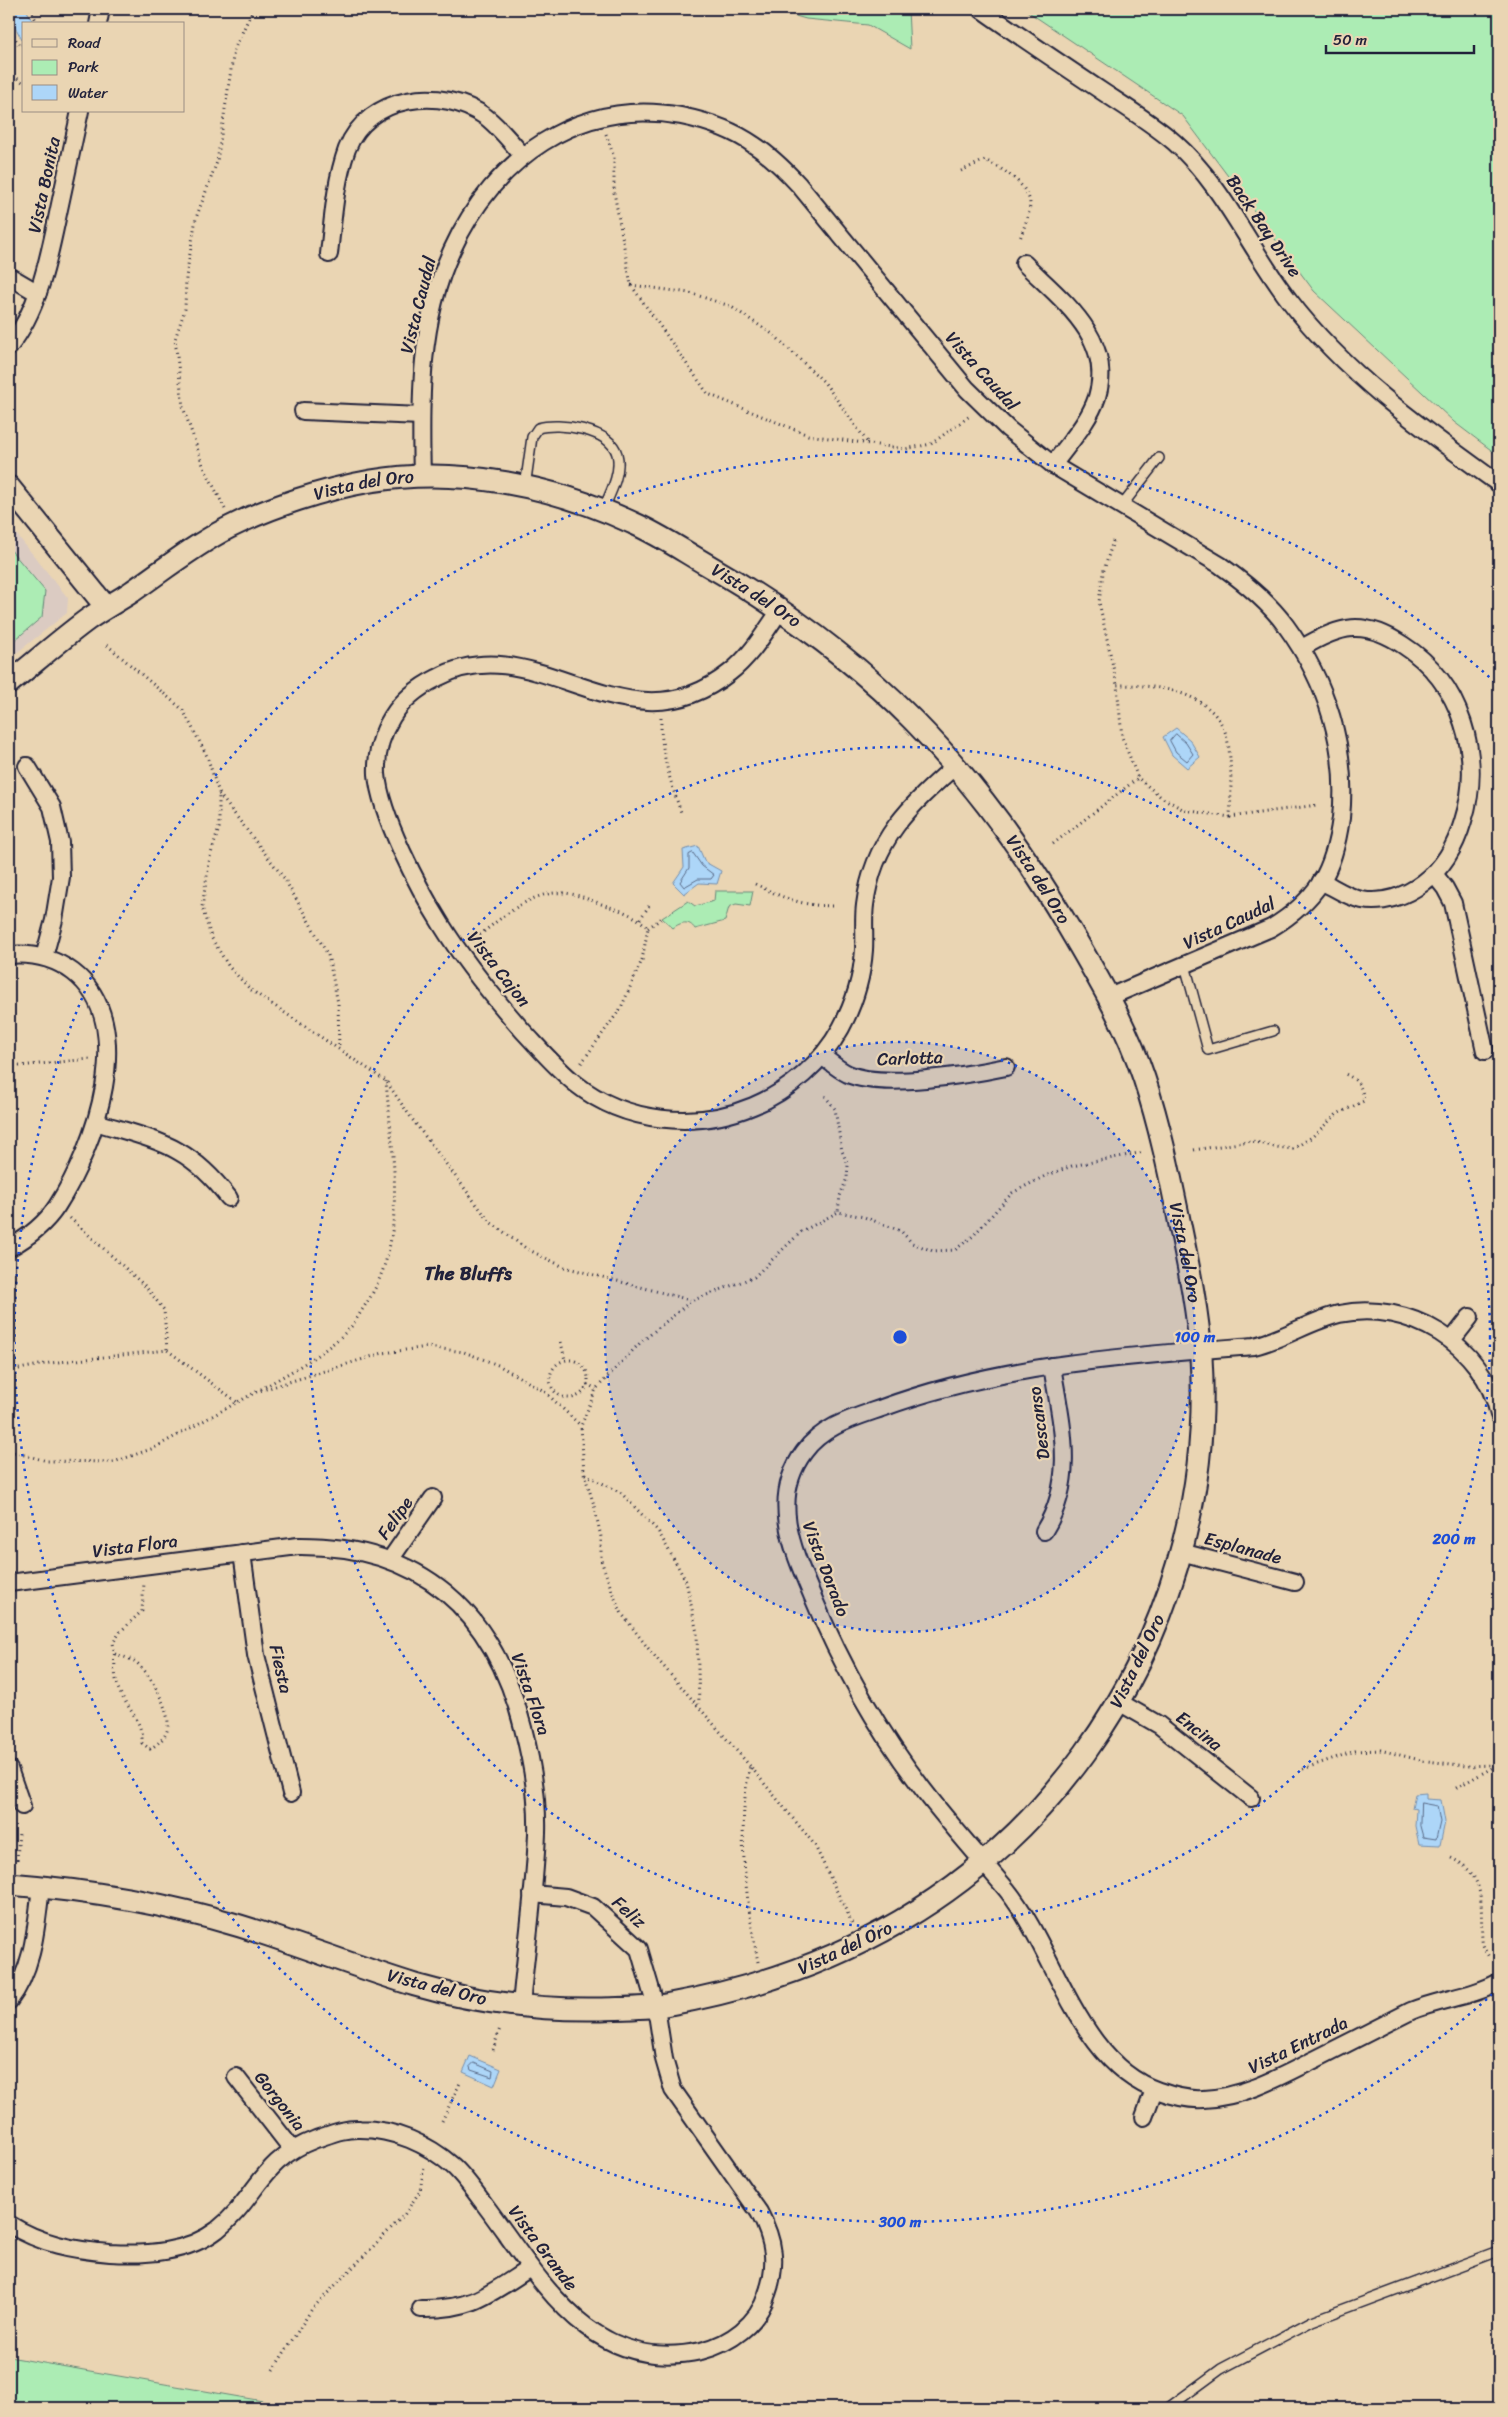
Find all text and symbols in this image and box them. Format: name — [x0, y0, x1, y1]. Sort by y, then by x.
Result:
legend — [22, 22, 185, 112]
scale bar — [1326, 22, 1473, 54]
text: 50 m — [1333, 27, 1368, 53]
text: Road — [68, 30, 101, 56]
text: Park — [68, 54, 99, 80]
text: Water — [68, 80, 108, 106]
street label: Vista Bonita — [18, 133, 70, 236]
street label: Back Bay Drive — [1218, 168, 1310, 284]
street label: Vista Caudal — [390, 252, 446, 357]
street label: Vista Caudal — [937, 323, 1028, 419]
street label: Vista del Oro — [310, 460, 415, 510]
street label: Vista del Oro — [705, 554, 808, 636]
street label: Vista del Oro — [997, 828, 1079, 930]
street label: Vista Caudal — [1177, 887, 1281, 958]
street label: Vista Cajon — [459, 924, 539, 1014]
street label: Carlotta — [877, 1041, 943, 1075]
street label: Vista del Oro — [1160, 1199, 1211, 1305]
district label: The Bluffs — [424, 1257, 513, 1290]
text: 100 m — [1175, 1324, 1216, 1350]
centre of rings — [891, 1328, 909, 1346]
street label: Descanso — [1019, 1385, 1059, 1461]
street label: Felipe — [368, 1489, 422, 1547]
street label: Vista Dorado — [793, 1516, 859, 1622]
street label: Esplanade — [1201, 1522, 1286, 1574]
street label: Vista Flora — [90, 1525, 180, 1567]
text: 200 m — [1431, 1526, 1476, 1552]
street label: Vista del Oro — [1100, 1608, 1174, 1714]
street label: Fiesta — [260, 1641, 302, 1697]
street label: Vista Flora — [502, 1648, 560, 1740]
street label: Encina — [1168, 1702, 1230, 1760]
street label: Feliz — [604, 1887, 654, 1937]
street label: Vista del Oro — [792, 1912, 898, 1984]
street label: Vista del Oro — [384, 1959, 490, 2015]
street label: Vista Entrada — [1242, 2007, 1354, 2083]
street label: Gorgonia — [246, 2064, 314, 2138]
street label: Vista Grande — [500, 2198, 586, 2298]
text: 300 m — [878, 2209, 922, 2235]

